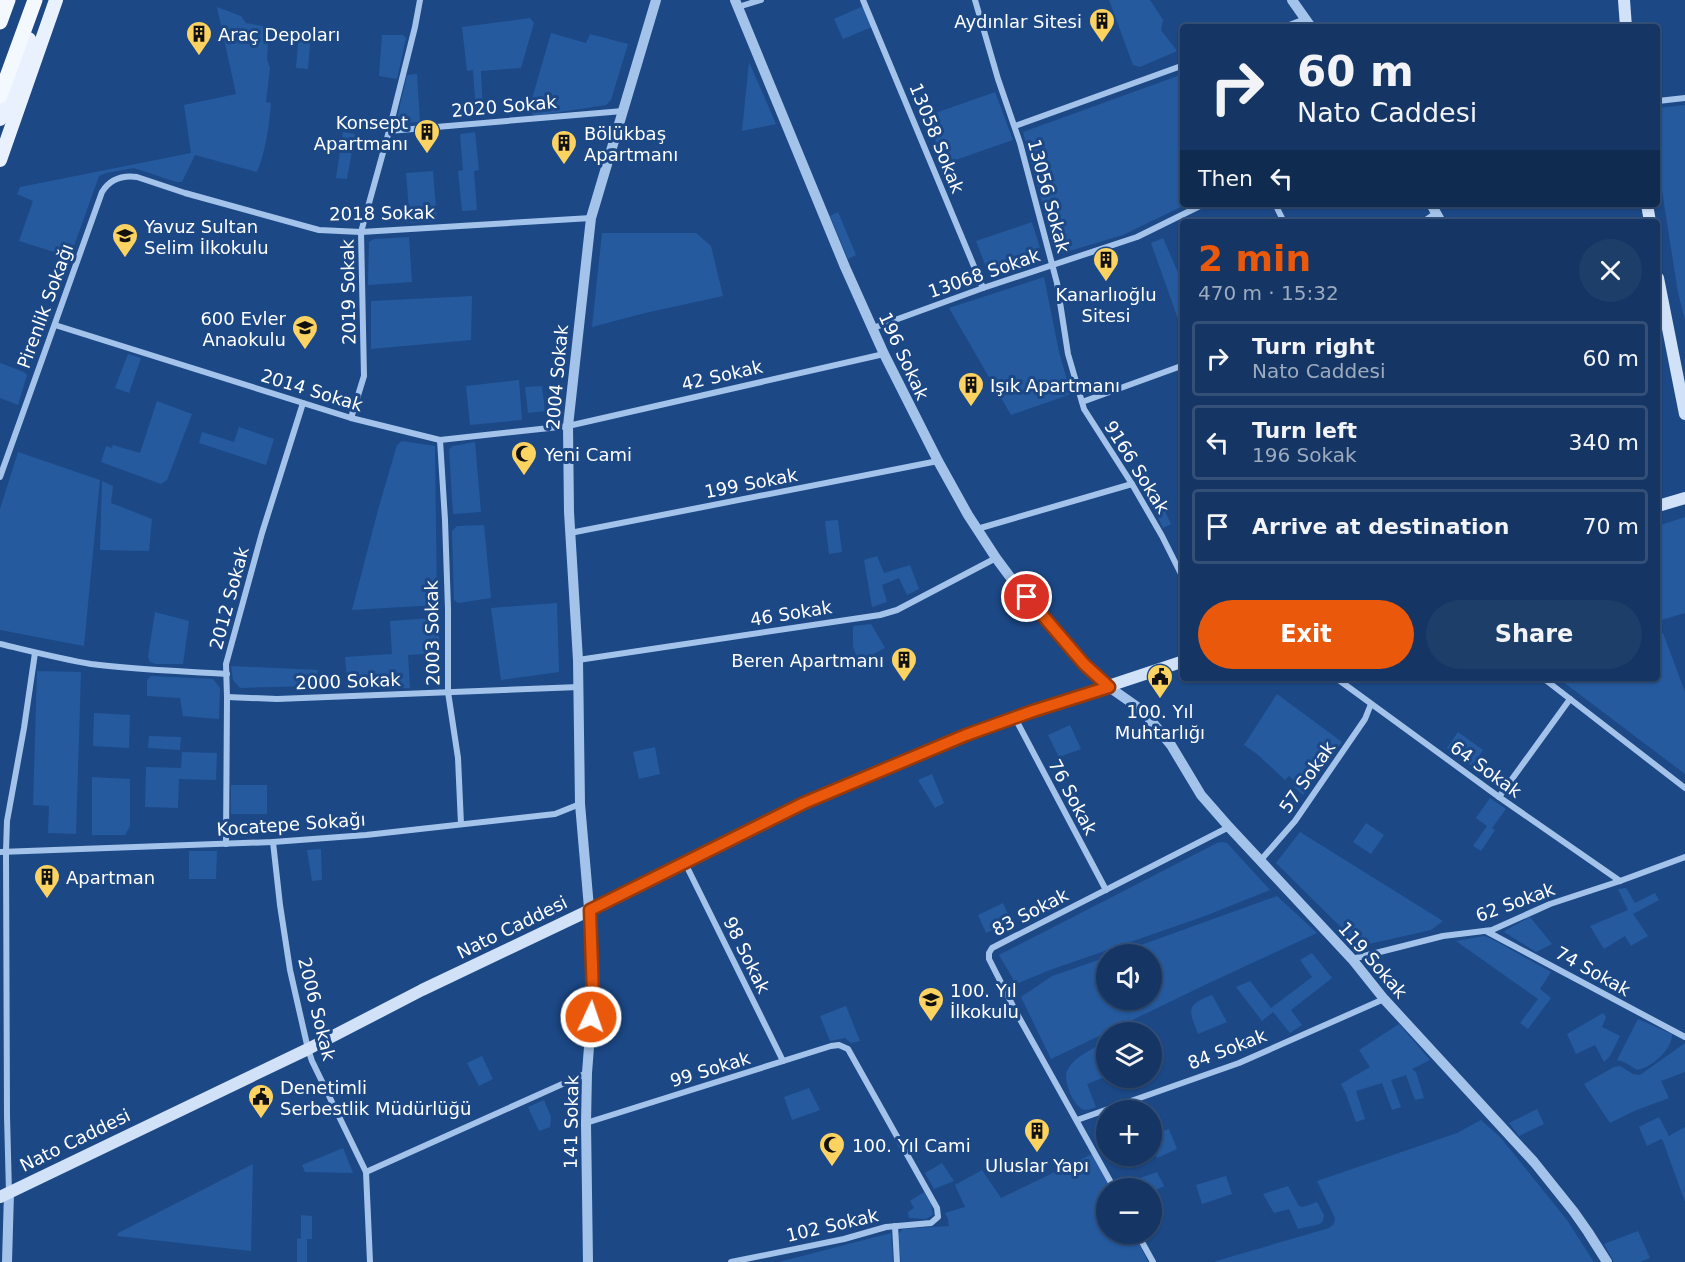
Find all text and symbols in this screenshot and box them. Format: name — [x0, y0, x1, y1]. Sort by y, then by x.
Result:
building icon: Aydınlar Sitesi — [1087, 6, 1117, 44]
place label: Aydınlar Sitesi — [954, 11, 1082, 32]
building icon: Araç Depoları — [184, 19, 214, 57]
place label: Araç Depoları — [218, 24, 340, 45]
text: 60 m — [1297, 47, 1414, 96]
icon: right — [1198, 48, 1276, 126]
street label: 13058 Sokak — [905, 80, 969, 197]
street label: 2020 Sokak — [451, 91, 558, 121]
text: Nato Caddesi — [1297, 97, 1477, 128]
place label: Konsept Apartmanı — [314, 112, 408, 154]
building icon: Konsept Apartmanı — [412, 117, 442, 155]
place label: Bölükbaş Apartmanı — [584, 123, 678, 165]
building icon: Bölükbaş Apartmanı — [549, 128, 579, 166]
street label: 13056 Sokak — [1024, 137, 1074, 256]
icon: left — [1265, 162, 1298, 195]
text: Then — [1198, 166, 1253, 191]
street label: 2018 Sokak — [329, 202, 436, 224]
place label: Yavuz Sultan Selim İlkokulu — [143, 216, 269, 258]
school or university icon: Yavuz Sultan Selim İlkokulu — [110, 221, 140, 259]
street label: 2019 Sokak — [337, 238, 359, 345]
text: 2 min — [1198, 238, 1311, 279]
button: close — [1579, 239, 1642, 302]
street label: Pirenlik Sokağı — [13, 241, 77, 371]
street label: 13068 Sokak — [925, 244, 1043, 302]
building icon: Kanarlıoğlu Sitesi — [1091, 245, 1121, 283]
text: 470 m · 15:32 — [1198, 281, 1339, 305]
place label: Kanarlıoğlu Sitesi — [1055, 284, 1157, 326]
place label: 600 Evler Anaokulu — [200, 308, 287, 350]
street label: 196 Sokak — [875, 309, 934, 404]
school or university icon: 600 Evler Anaokulu — [290, 313, 320, 351]
street label: 2004 Sokak — [542, 323, 572, 430]
text: Turn right — [1252, 334, 1375, 359]
icon: right — [1201, 342, 1234, 375]
text: 60 m — [1583, 346, 1639, 371]
street label: 42 Sokak — [679, 355, 765, 395]
text: Nato Caddesi — [1252, 359, 1386, 383]
street label: 2014 Sokak — [258, 365, 366, 416]
building icon: Işık Apartmanı — [956, 370, 986, 408]
place label: Işık Apartmanı — [990, 375, 1120, 396]
street label: 9166 Sokak — [1100, 417, 1174, 518]
text: Turn left — [1252, 418, 1357, 443]
icon: left — [1201, 426, 1234, 459]
text: 340 m — [1569, 430, 1639, 455]
mosque icon: Yeni Cami — [509, 439, 539, 477]
text: 196 Sokak — [1252, 443, 1357, 467]
place label: Yeni Cami — [543, 444, 632, 465]
street label: 199 Sokak — [703, 464, 800, 502]
icon: arrive — [1201, 510, 1234, 543]
text: Arrive at destination — [1252, 514, 1509, 539]
text: 70 m — [1583, 514, 1639, 539]
street label: 2012 Sokak — [205, 544, 253, 652]
pin — [1001, 571, 1052, 622]
street label: 2003 Sokak — [421, 579, 443, 686]
icon: arrive — [1010, 580, 1043, 613]
street label: 46 Sokak — [749, 596, 834, 630]
button: Exit — [1198, 600, 1414, 669]
button: Share — [1426, 600, 1642, 669]
building icon: Beren Apartmanı — [889, 645, 919, 683]
place label: Beren Apartmanı — [731, 650, 884, 671]
public building icon: 100. Yıl Muhtarlığı — [1145, 662, 1175, 700]
street label: 2000 Sokak — [295, 669, 402, 693]
place label: 100. Yıl Muhtarlığı — [1115, 701, 1205, 743]
street label: 64 Sokak — [1446, 736, 1526, 802]
street label: 57 Sokak — [1275, 737, 1340, 817]
street label: 76 Sokak — [1044, 756, 1102, 839]
street label: Kocatepe Sokağı — [216, 808, 366, 840]
building icon: Apartman — [32, 862, 62, 900]
place label: Apartman — [66, 867, 155, 888]
street label: 62 Sokak — [1473, 878, 1558, 926]
street label: 83 Sokak — [988, 884, 1072, 940]
street label: Nato Caddesi — [453, 891, 571, 963]
street label: 98 Sokak — [719, 913, 775, 997]
street label: 119 Sokak — [1334, 918, 1412, 1003]
street label: 74 Sokak — [1552, 942, 1635, 1000]
map controls — [1096, 944, 1162, 1244]
button: sound — [1096, 944, 1162, 1010]
street label: 2006 Sokak — [294, 955, 340, 1063]
place label: 100. Yıl İlkokulu — [950, 980, 1019, 1022]
position arrow — [559, 985, 623, 1049]
school or university icon: 100. Yıl İlkokulu — [916, 985, 946, 1023]
button: layers — [1096, 1022, 1162, 1088]
street label: 84 Sokak — [1185, 1024, 1270, 1074]
street label: 99 Sokak — [667, 1047, 753, 1091]
street label: 141 Sokak — [560, 1074, 582, 1169]
place label: Denetimli Serbestlik Müdürlüğü — [280, 1077, 471, 1119]
public building icon: Denetimli Serbestlik Müdürlüğü — [246, 1082, 276, 1120]
button: + — [1096, 1100, 1162, 1166]
street label: Nato Caddesi — [16, 1104, 134, 1176]
building icon: Uluslar Yapı — [1022, 1116, 1052, 1154]
mosque icon: 100. Yıl Cami — [817, 1130, 847, 1168]
place label: 100. Yıl Cami — [852, 1135, 971, 1156]
place label: Uluslar Yapı — [985, 1155, 1089, 1176]
button: − — [1096, 1178, 1162, 1244]
street label: 102 Sokak — [784, 1204, 881, 1246]

